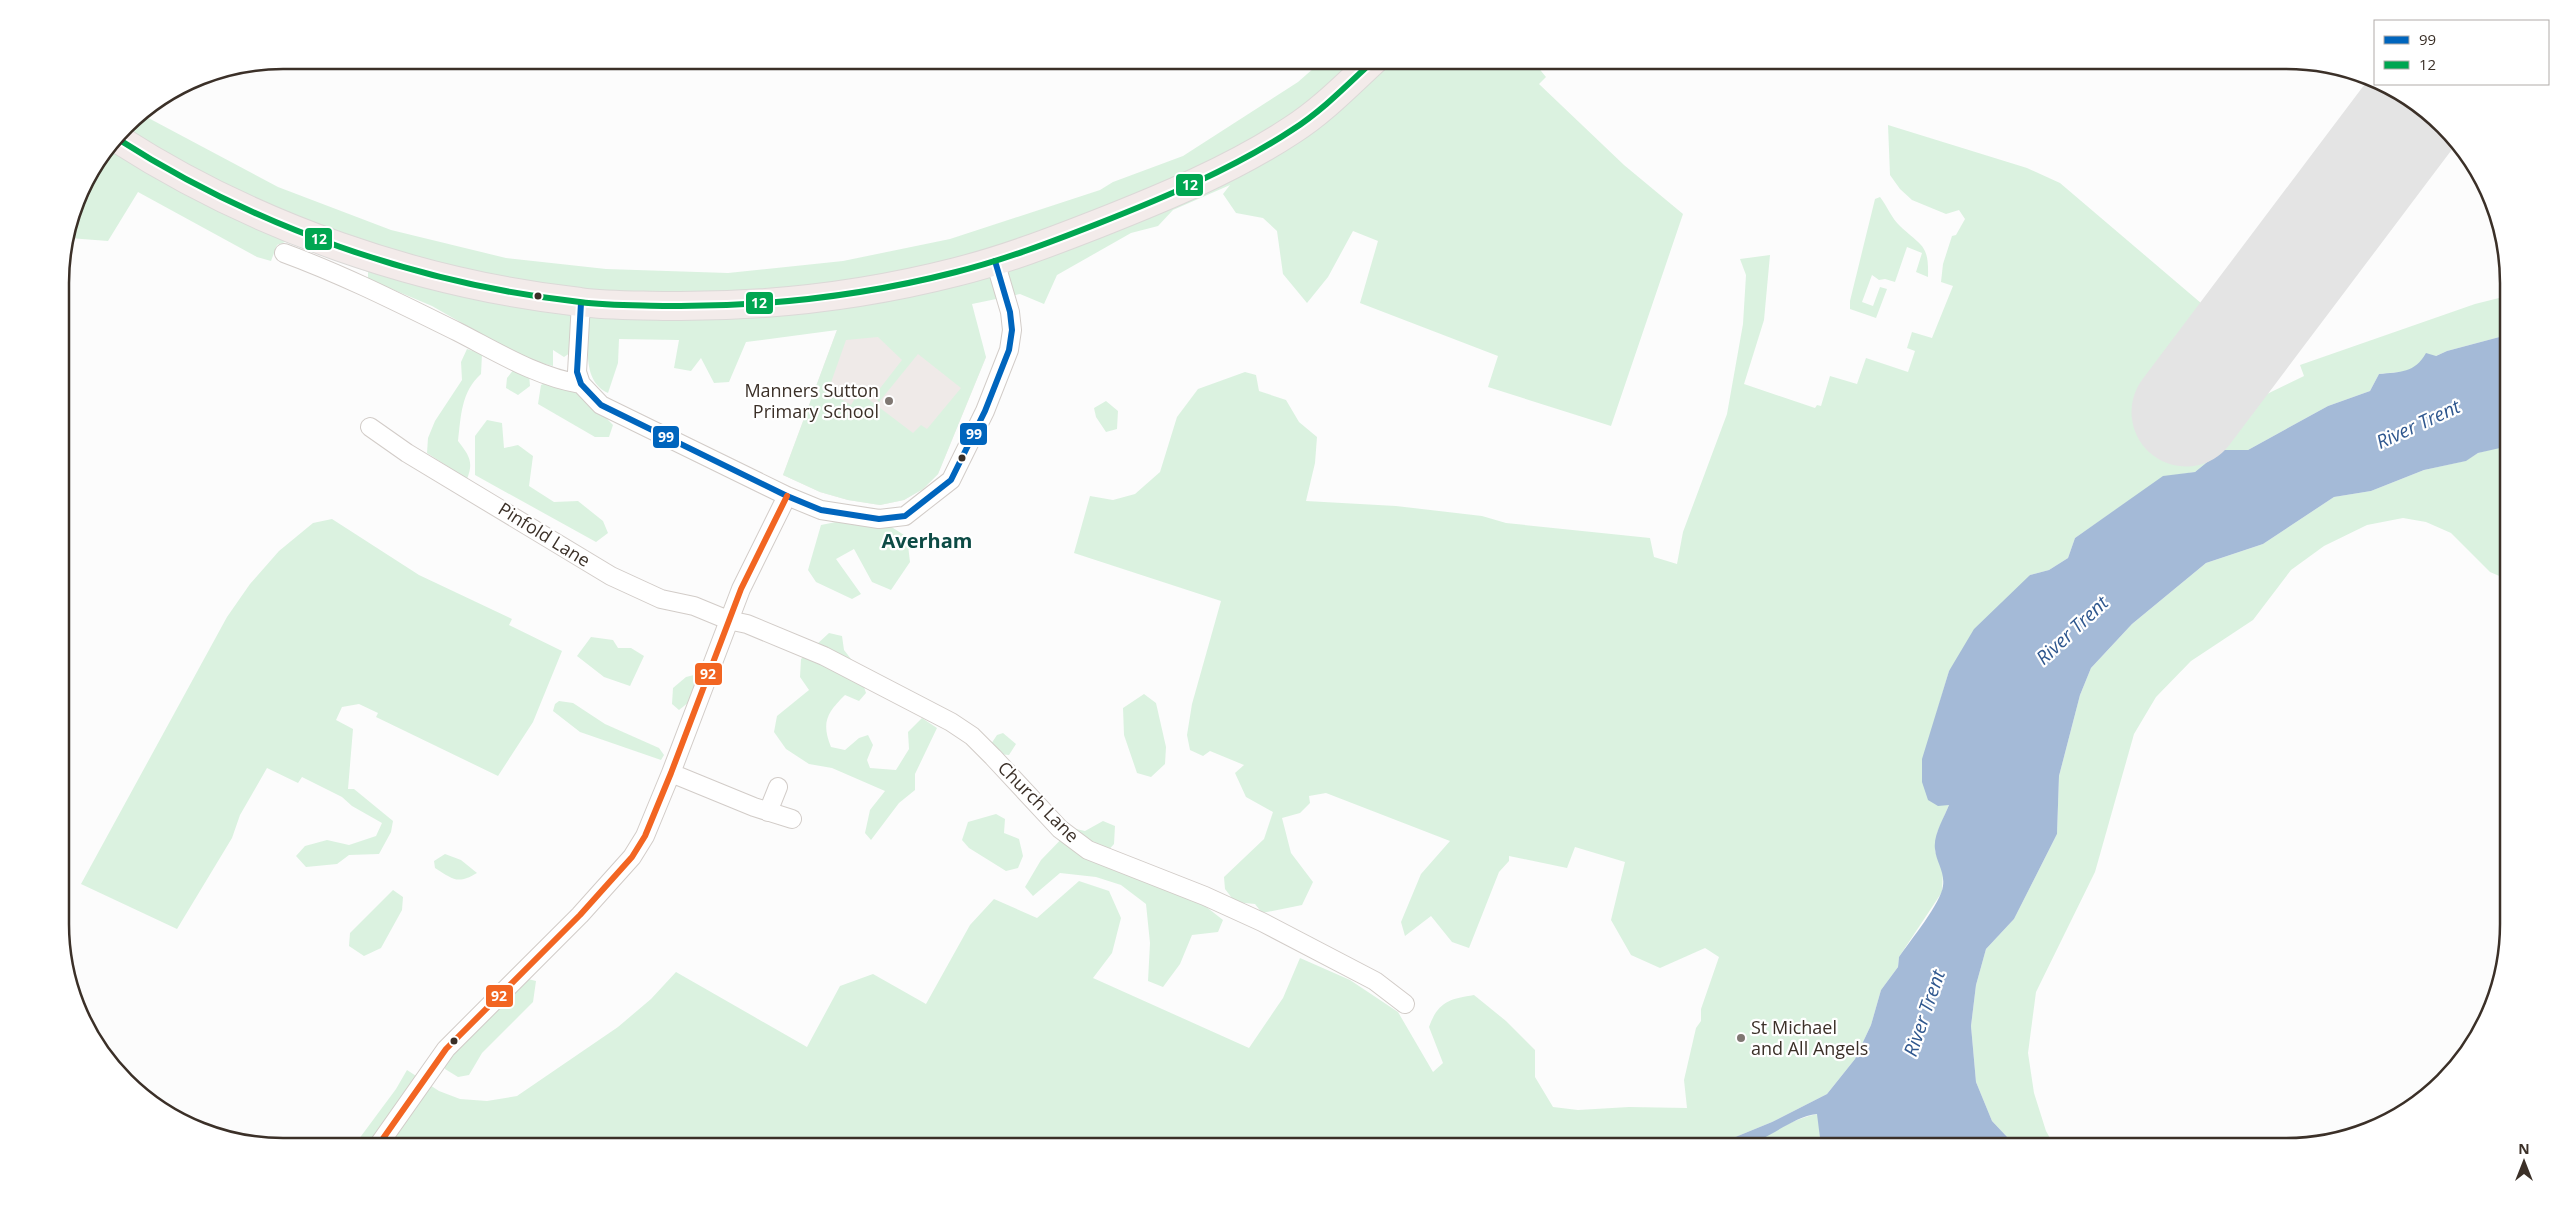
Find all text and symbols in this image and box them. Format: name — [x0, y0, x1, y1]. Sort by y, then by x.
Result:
legend — [2374, 20, 2549, 85]
text: 99 — [2419, 29, 2436, 49]
text: 12 — [2419, 54, 2436, 74]
line badge: 12 — [1175, 173, 1204, 197]
text: 12 — [1182, 175, 1198, 194]
line badge: 12 — [304, 227, 333, 251]
text: 12 — [311, 229, 327, 248]
unlabelled marker — [533, 291, 543, 301]
line badge: 12 — [745, 291, 774, 315]
text: 12 — [751, 293, 767, 312]
place label: Manners Sutton Primary School — [744, 378, 879, 423]
water label: River Trent — [2372, 393, 2465, 455]
marker: Manners Sutton Primary School — [883, 395, 895, 407]
line badge: 99 — [959, 422, 988, 446]
text: 99 — [966, 424, 982, 443]
line badge: 99 — [652, 425, 680, 449]
text: 99 — [658, 427, 674, 446]
unlabelled marker — [957, 453, 967, 463]
street label: Pinfold Lane — [494, 496, 595, 572]
district label: Averham — [882, 527, 972, 554]
water label: River Trent — [2030, 589, 2114, 670]
line badge: 92 — [694, 662, 723, 686]
text: 92 — [700, 664, 716, 683]
street label: Church Lane — [993, 755, 1085, 847]
water label: River Trent — [1897, 966, 1951, 1060]
line badge: 92 — [485, 984, 514, 1008]
text: 92 — [491, 986, 507, 1005]
place label: St Michael and All Angels — [1751, 1015, 1868, 1060]
marker: St Michael and All Angels — [1735, 1032, 1747, 1044]
unlabelled marker — [449, 1036, 459, 1046]
north arrow — [2499, 1137, 2549, 1187]
text: N — [2518, 1139, 2530, 1158]

